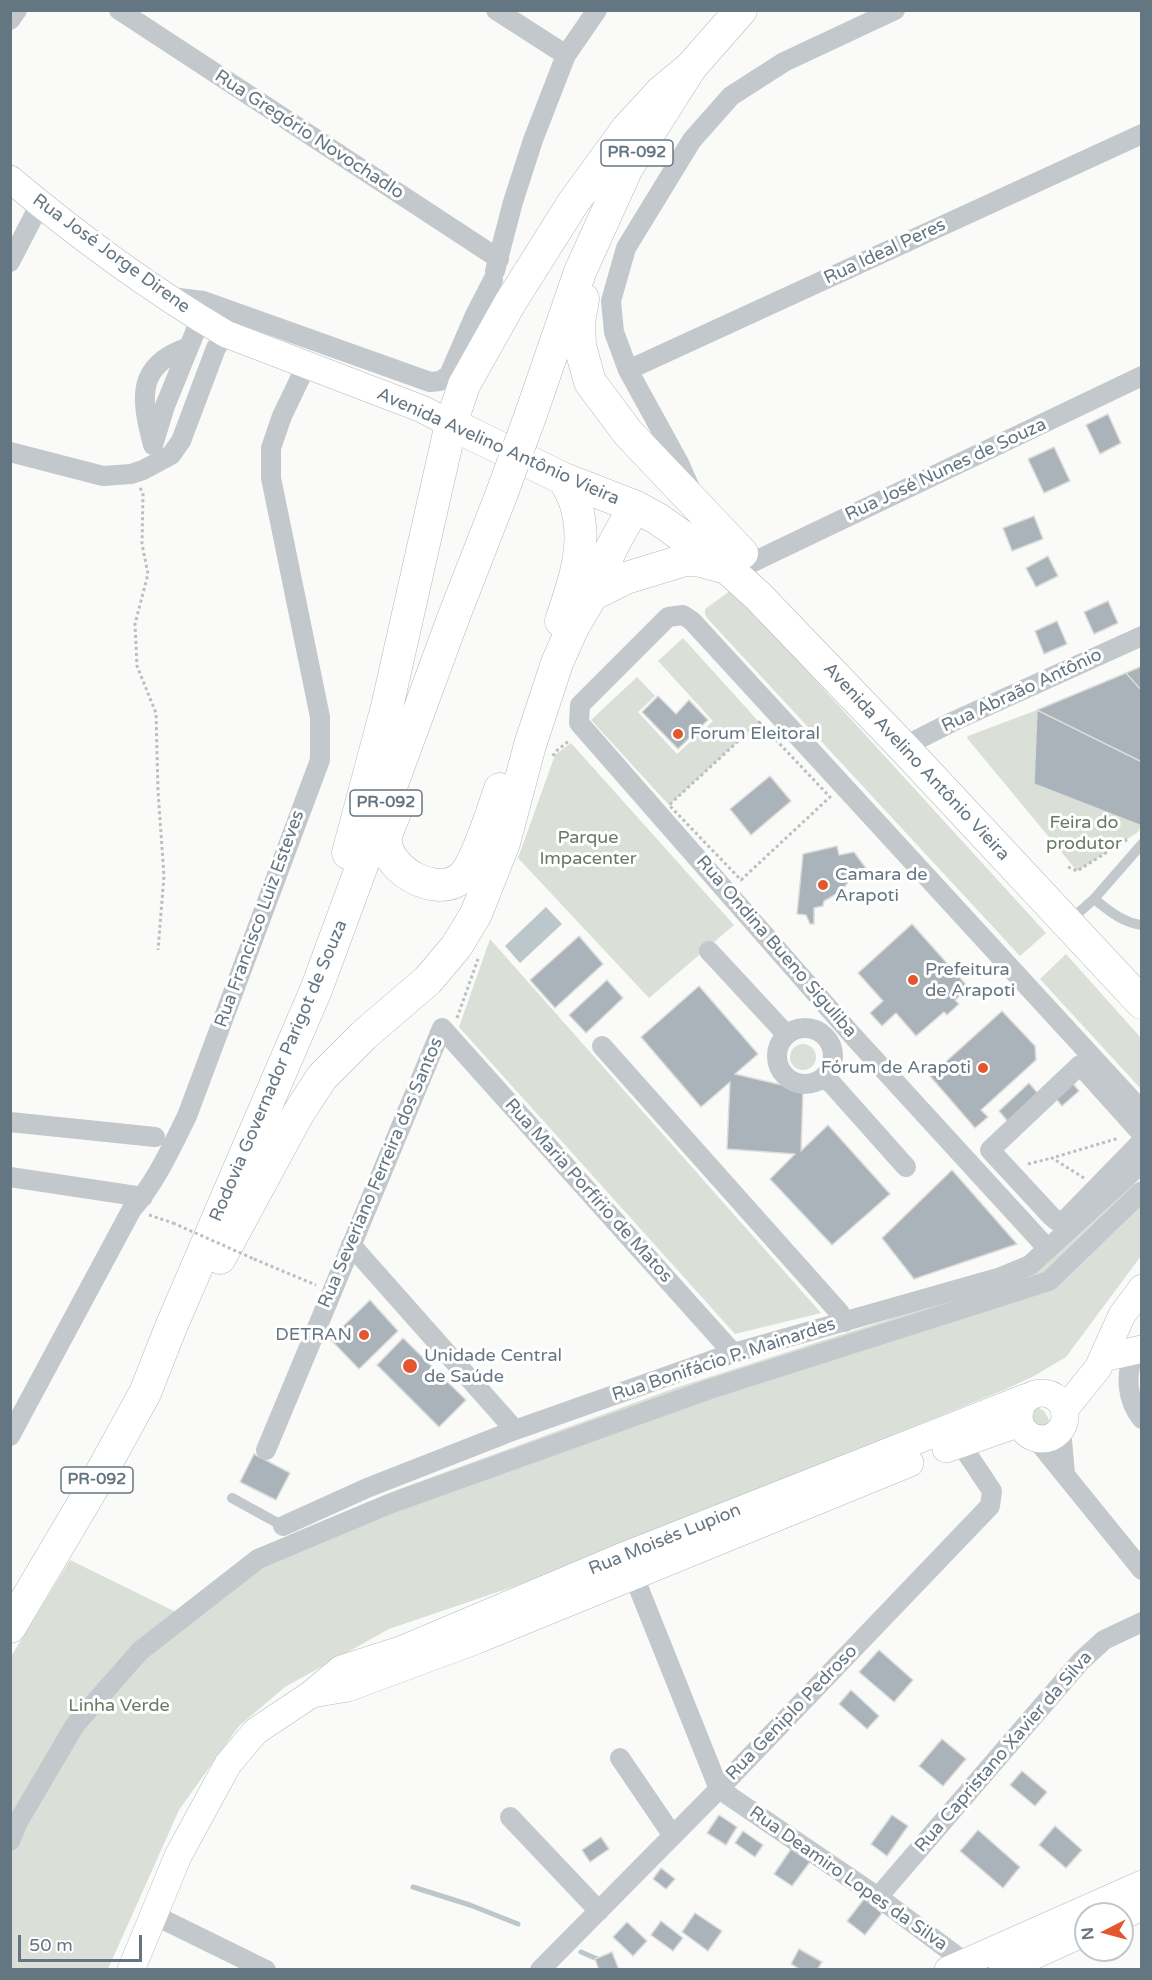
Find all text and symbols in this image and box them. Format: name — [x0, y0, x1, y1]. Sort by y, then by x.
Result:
street label: Rua Gregório Novochadlo — [210, 66, 408, 204]
road number: PR-092 — [601, 140, 673, 166]
street label: Rua José Jorge Direne — [28, 190, 194, 318]
street label: Rua Ideal Peres — [821, 214, 949, 290]
street label: Avenida Avelino Antônio Vieira — [373, 384, 623, 510]
street label: Rua José Nunes de Souza — [842, 414, 1050, 526]
street label: Rua Abraão Antônio — [939, 644, 1105, 738]
street label: Avenida Avelino Antônio Vieira — [818, 658, 1014, 866]
place label: Forum Eleitoral — [690, 723, 820, 745]
marker: Forum Eleitoral — [671, 727, 685, 741]
road number: PR-092 — [350, 790, 422, 816]
street label: Rua Francisco Luiz Esteves — [211, 808, 309, 1030]
park label: Feira do produtor — [1046, 812, 1122, 854]
park label: Parque Impacenter — [539, 827, 637, 870]
street label: Rua Ondina Bueno Siguliba — [691, 852, 861, 1042]
place label: Camara de Arapoti — [835, 864, 928, 906]
marker: Camara de Arapoti — [816, 878, 830, 892]
street label: Rodovia Governador Parigot de Souza — [205, 917, 353, 1225]
place label: Prefeitura de Arapoti — [925, 959, 1015, 1002]
marker: Prefeitura de Arapoti — [906, 973, 920, 987]
street label: Rua Severiano Ferreira dos Santos — [314, 1035, 448, 1311]
place label: Fórum de Arapoti — [821, 1057, 971, 1079]
marker: Fórum de Arapoti — [976, 1061, 990, 1075]
street label: Rua Maria Porfírio de Matos — [500, 1095, 676, 1287]
street label: Rua Bonifácio P. Mainardes — [610, 1314, 838, 1406]
place label: DETRAN — [275, 1324, 352, 1346]
marker: DETRAN — [357, 1328, 371, 1342]
place label: Unidade Central de Saúde — [424, 1345, 562, 1388]
marker: Unidade Central de Saúde — [401, 1357, 419, 1375]
road number: PR-092 — [61, 1467, 133, 1493]
street label: Rua Moisés Lupion — [586, 1500, 744, 1580]
street label: Rua Geniplo Pedroso — [722, 1641, 862, 1785]
street label: Rua Capristano Xavier da Silva — [911, 1647, 1097, 1857]
park label: Linha Verde — [68, 1695, 170, 1717]
street label: Rua Deamiro Lopes da Silva — [745, 1802, 951, 1956]
north arrow — [1074, 1902, 1134, 1962]
scale bar — [21, 1923, 146, 1961]
text: N — [1077, 1926, 1099, 1941]
text: 50 m — [29, 1934, 73, 1956]

